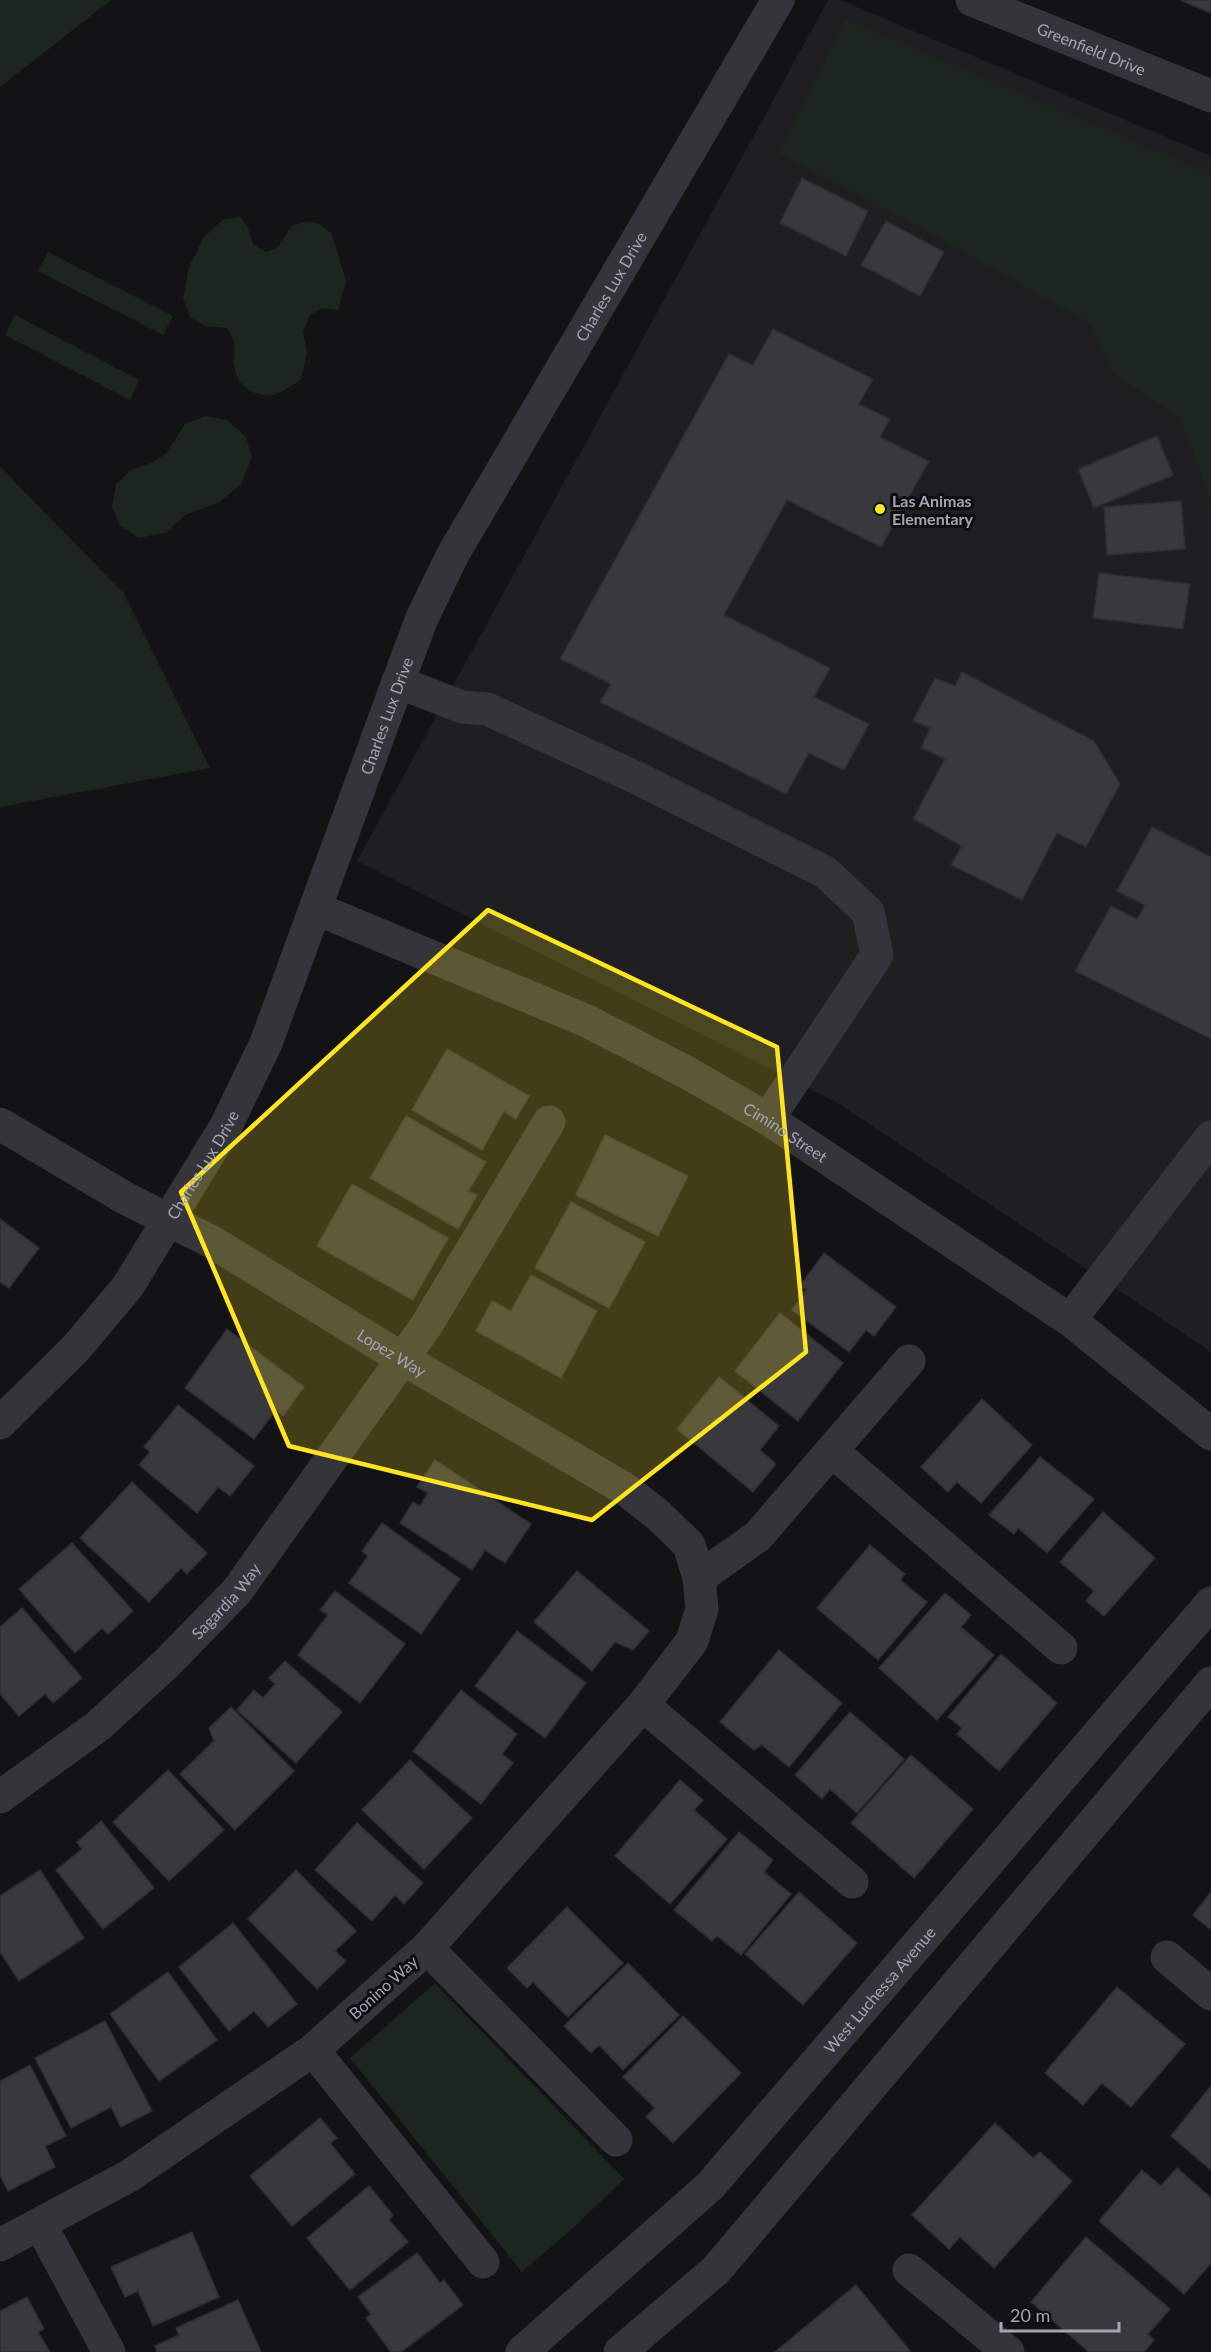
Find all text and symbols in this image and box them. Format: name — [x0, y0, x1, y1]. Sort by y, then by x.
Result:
street label: Greenfield Drive — [1035, 18, 1149, 78]
street label: Charles Lux Drive — [571, 228, 650, 344]
place label: Las Animas Elementary — [892, 491, 974, 528]
marker: Las Animas Elementary — [873, 502, 887, 516]
street label: Charles Lux Drive — [356, 654, 416, 777]
street label: Cimino Street — [741, 1098, 832, 1166]
street label: Charles Lux Drive — [162, 1107, 242, 1222]
street label: Lopez Way — [354, 1324, 431, 1381]
street label: Sagardia Way — [187, 1558, 264, 1642]
street label: West Luchessa Avenue — [819, 1922, 939, 2057]
street label: Bonino Way — [345, 1951, 422, 2023]
scale bar — [1001, 2295, 1120, 2333]
text: 20 m — [1010, 2304, 1050, 2326]

